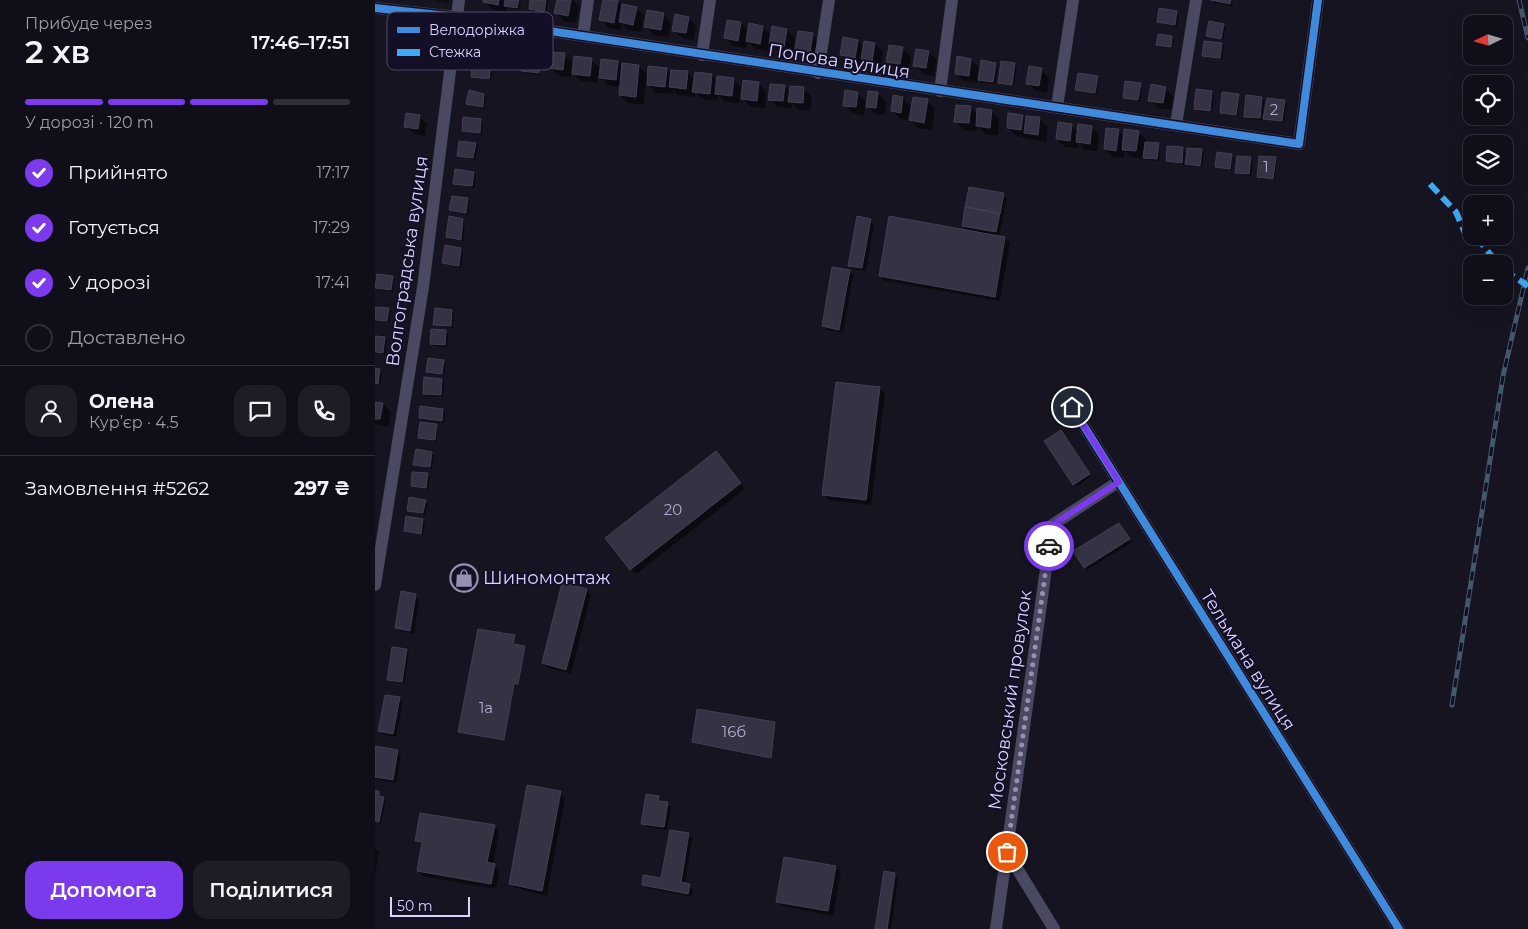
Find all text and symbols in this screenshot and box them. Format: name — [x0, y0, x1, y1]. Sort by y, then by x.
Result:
legend — [387, 12, 553, 70]
text: Прибуде через — [25, 14, 152, 33]
north arrow — [1463, 15, 1513, 65]
map controls — [1463, 15, 1513, 305]
text: Велодоріжка — [429, 21, 525, 39]
text: 17:46–17:51 — [252, 31, 350, 54]
text: 2 хв — [25, 32, 90, 71]
street label: Попова вулиця — [766, 39, 912, 83]
text: Стежка — [429, 43, 481, 61]
button: locate — [1463, 75, 1513, 125]
house number: 2 — [1270, 100, 1278, 119]
text: У дорозі · 120 m — [25, 113, 154, 132]
button: layers — [1463, 135, 1513, 185]
street label: Волгоградська вулиця — [381, 154, 433, 368]
house number: 1 — [1263, 157, 1269, 176]
icon: check — [25, 159, 53, 187]
text: Прийнято — [68, 161, 168, 184]
text: 17:17 — [317, 163, 350, 182]
button: + — [1463, 195, 1513, 245]
icon: check — [25, 214, 53, 242]
text: Готується — [68, 216, 160, 239]
text: 17:29 — [313, 218, 350, 237]
button: − — [1463, 255, 1513, 305]
icon: check — [25, 269, 53, 297]
text: У дорозі — [68, 271, 151, 294]
text: 17:41 — [316, 273, 350, 292]
text: Доставлено — [68, 326, 186, 349]
button: person — [25, 385, 77, 437]
button: chat — [234, 385, 286, 437]
button: phone — [298, 385, 350, 437]
pin — [1051, 386, 1093, 428]
text: Олена — [89, 390, 154, 413]
icon: home — [1058, 393, 1086, 421]
text: Кур’єр · 4.5 — [89, 413, 179, 432]
text: Замовлення #5262 — [25, 477, 209, 500]
text: 297 ₴ — [294, 477, 350, 500]
house number: 20 — [664, 500, 682, 519]
courier — [1024, 521, 1074, 571]
icon: car — [1035, 532, 1063, 560]
shop icon: Шиномонтаж — [449, 563, 479, 593]
place label: Шиномонтаж — [483, 567, 610, 589]
street label: Тельмана вулиця — [1196, 586, 1300, 734]
street label: Московський провулок — [984, 588, 1036, 811]
house number: 1а — [479, 698, 493, 717]
house number: 16б — [722, 722, 746, 741]
pin — [986, 831, 1028, 873]
icon: bag — [993, 838, 1021, 866]
button: Допомога — [25, 861, 183, 919]
button: Поділитися — [193, 861, 350, 919]
scale bar — [390, 894, 470, 917]
text: 50 m — [397, 897, 433, 915]

